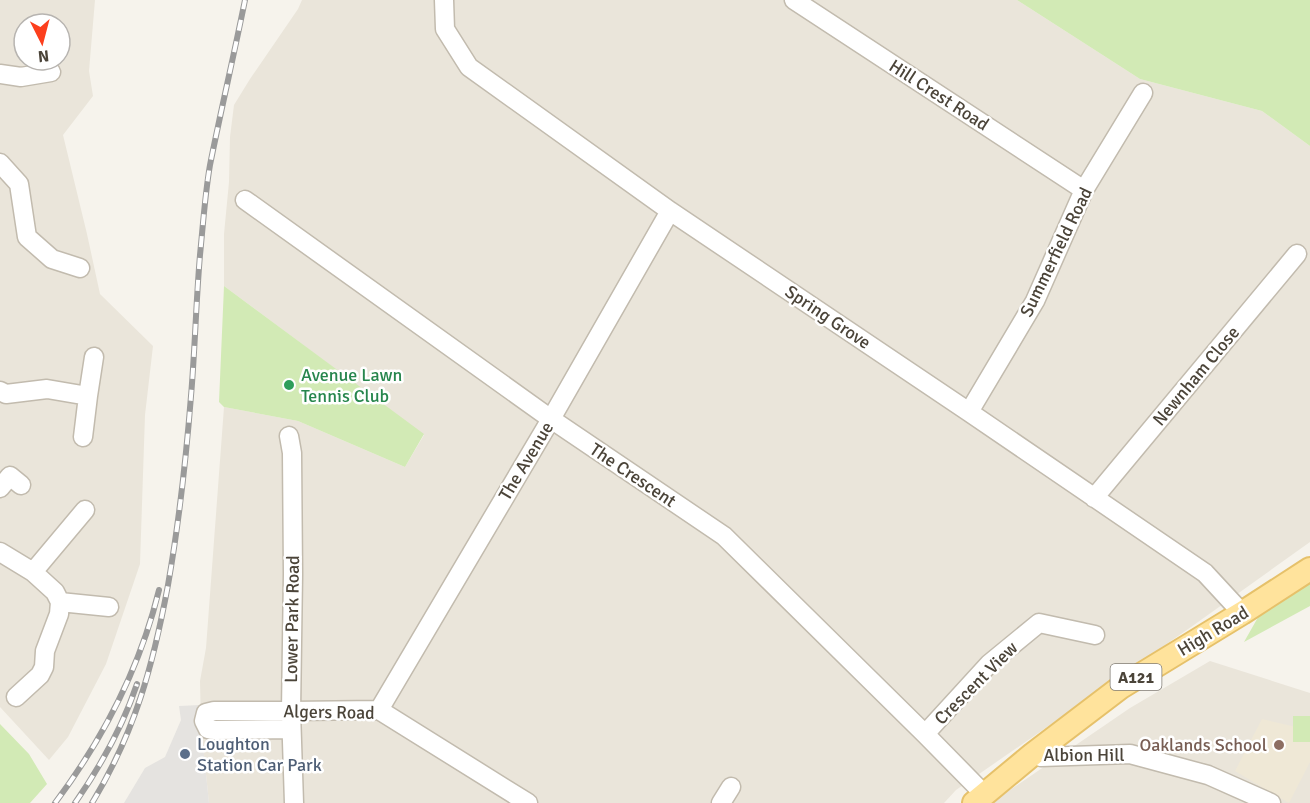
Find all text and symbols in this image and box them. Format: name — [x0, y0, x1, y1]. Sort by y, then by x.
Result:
north arrow — [12, 12, 72, 72]
text: N — [37, 45, 50, 66]
street label: Hill Crest Road — [885, 55, 993, 135]
street label: Summerfield Road — [1015, 184, 1097, 320]
street label: Spring Grove — [781, 280, 875, 354]
street label: Newnham Close — [1148, 322, 1244, 430]
place label: Avenue Lawn Tennis Club — [301, 364, 402, 407]
marker: Avenue Lawn Tennis Club — [282, 378, 296, 392]
street label: The Avenue — [494, 418, 558, 504]
street label: The Crescent — [586, 438, 680, 512]
street label: Lower Park Road — [280, 555, 304, 683]
street label: High Road — [1174, 601, 1252, 661]
street label: Crescent View — [930, 637, 1022, 729]
road number: A121 — [1110, 664, 1162, 690]
street label: Algers Road — [283, 700, 375, 724]
place label: Loughton Station Car Park — [197, 733, 322, 776]
place label: Oaklands School — [1140, 734, 1267, 756]
marker: Oaklands School — [1272, 738, 1286, 752]
street label: Albion Hill — [1043, 744, 1125, 766]
marker: Loughton Station Car Park — [178, 747, 192, 761]

